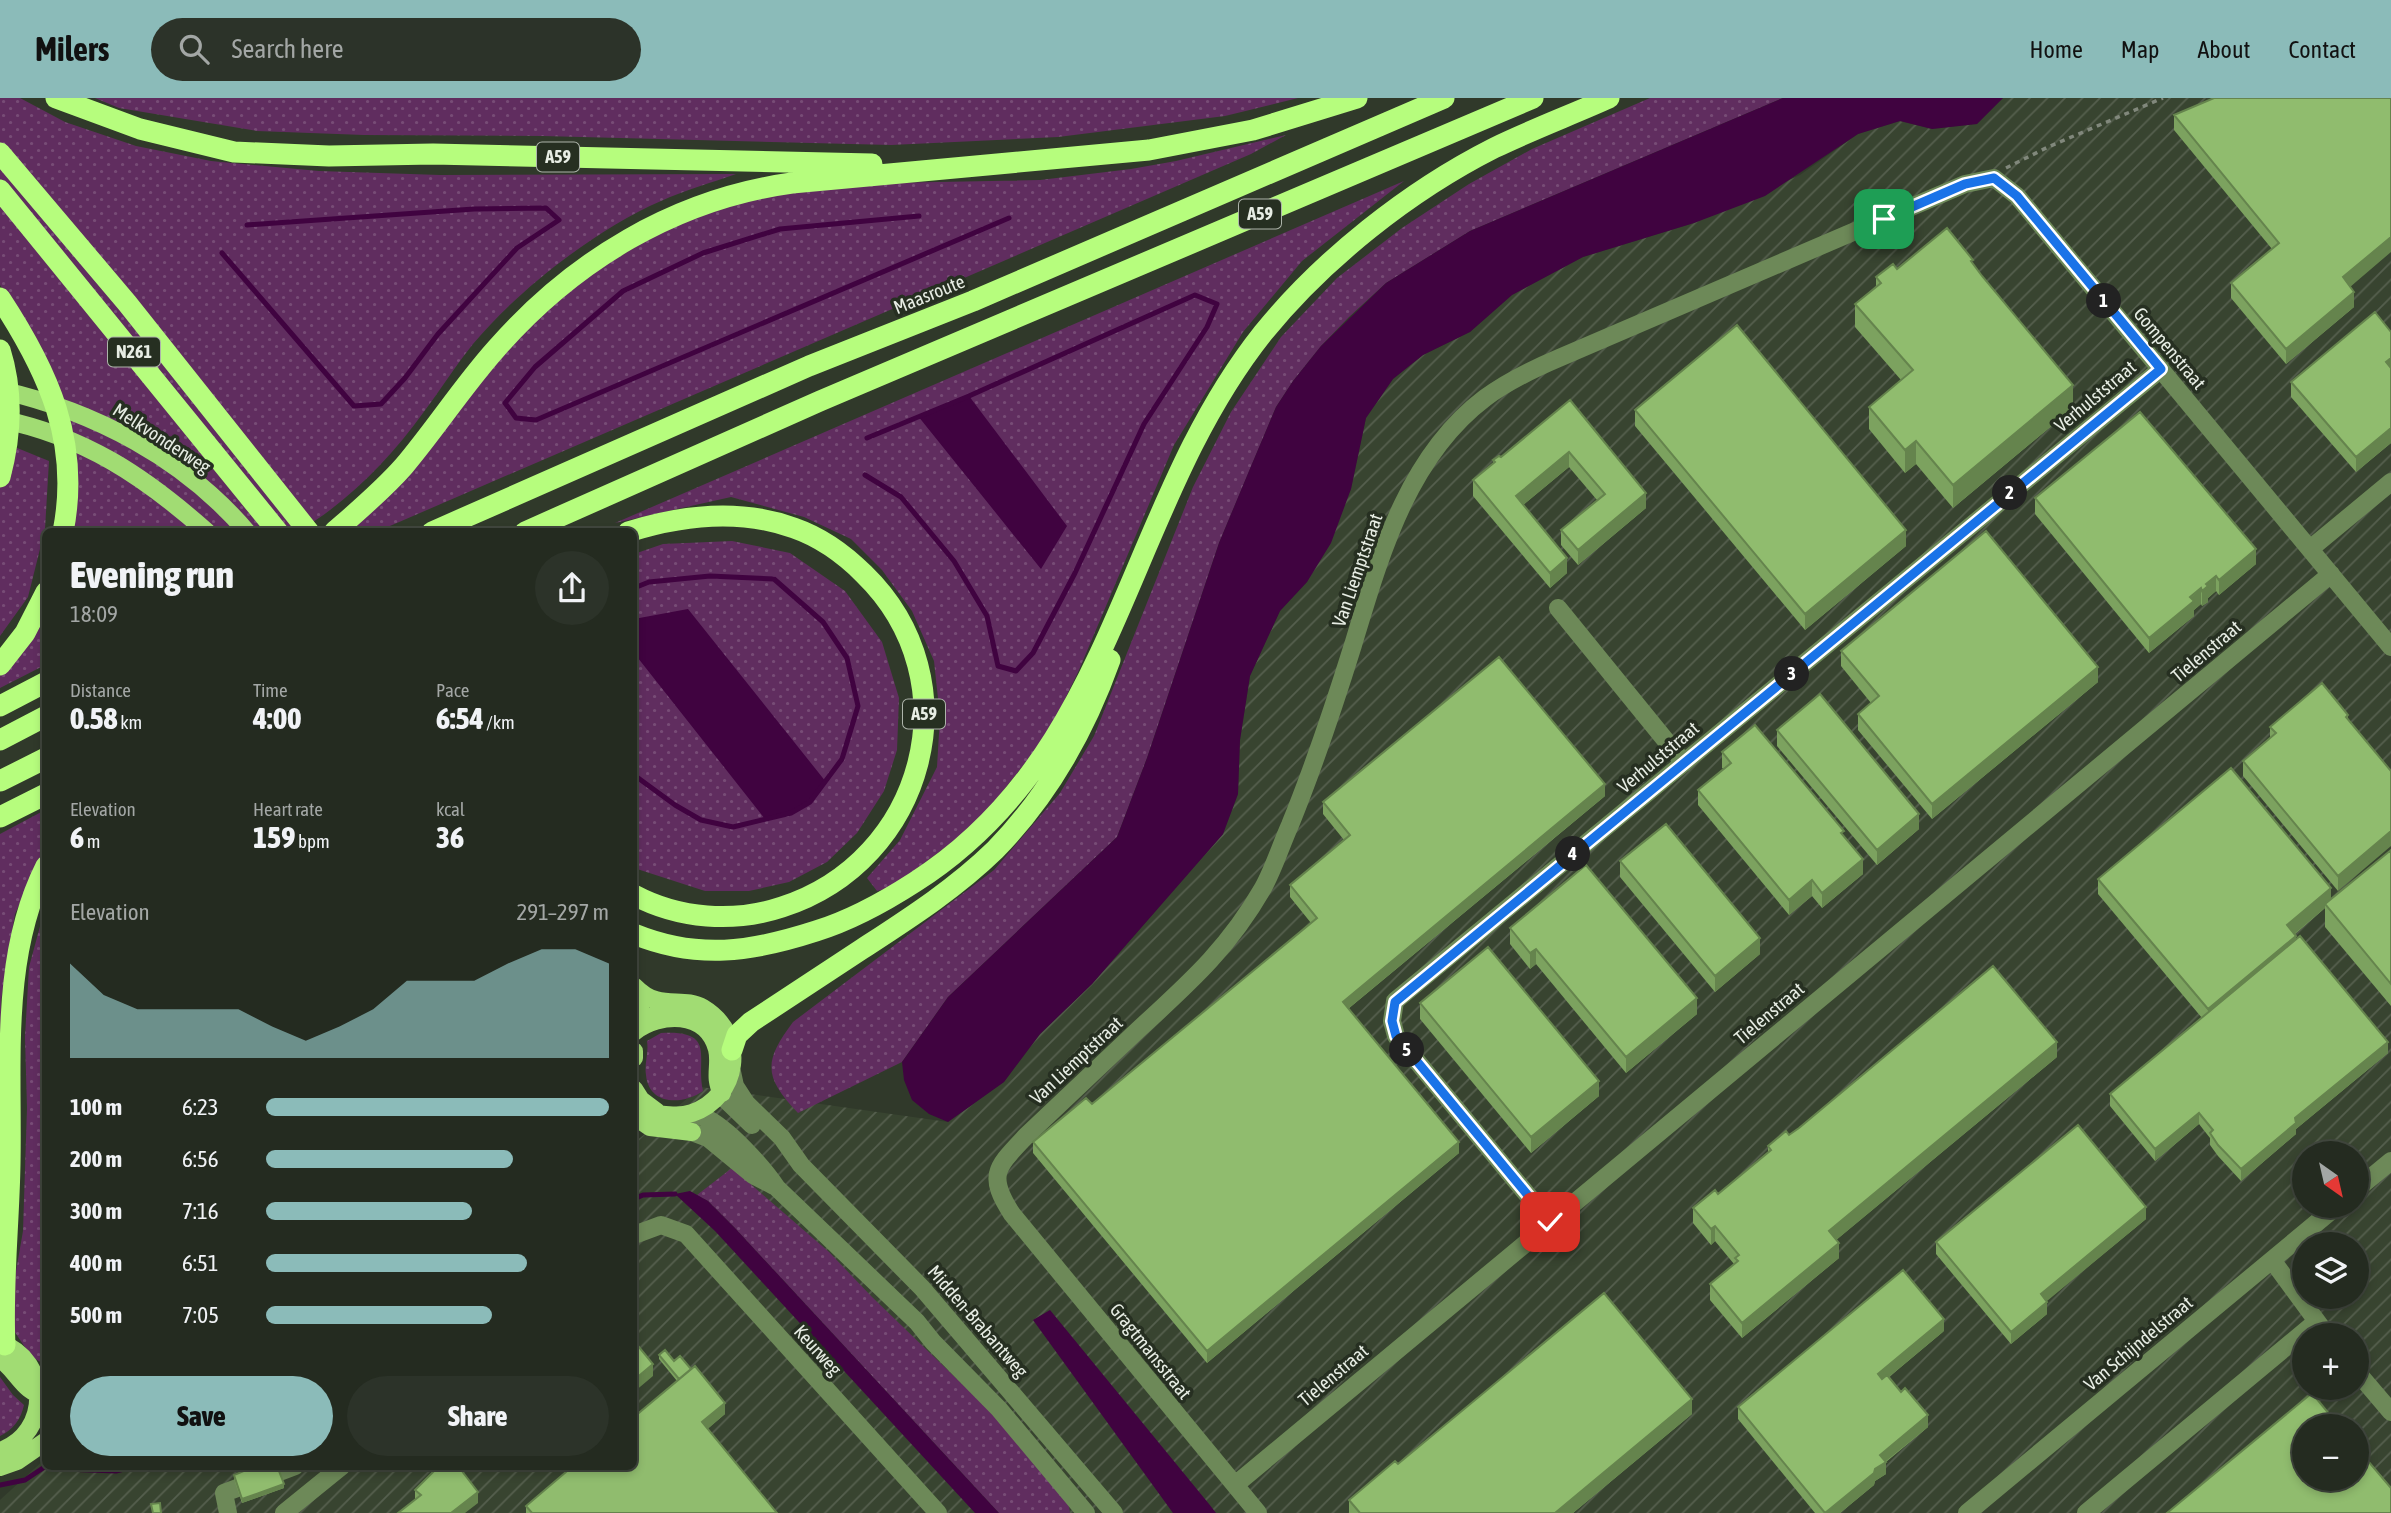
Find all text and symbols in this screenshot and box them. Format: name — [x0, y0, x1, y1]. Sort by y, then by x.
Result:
search box — [151, 18, 641, 81]
text: Milers — [35, 30, 109, 68]
icon: search — [175, 30, 213, 68]
text: Search here — [231, 34, 344, 64]
text: Home — [2029, 36, 2083, 63]
text: Map — [2121, 36, 2159, 63]
text: About — [2197, 36, 2250, 63]
text: Contact — [2288, 36, 2356, 63]
road number: A59 — [537, 142, 579, 172]
pin — [1854, 189, 1914, 249]
road number: A59 — [1239, 200, 1281, 229]
icon: arrive — [1865, 200, 1903, 238]
street label: Maasroute — [890, 270, 968, 318]
pin: 1 — [2086, 284, 2122, 318]
text: 1 — [2099, 289, 2108, 311]
street label: Gompenstraat — [2129, 303, 2211, 393]
road number: N261 — [108, 338, 160, 366]
street label: Verhulststraat — [2050, 356, 2140, 436]
street label: Melkvonderweg — [109, 398, 216, 478]
pin: 2 — [1993, 476, 2028, 510]
text: 2 — [2005, 481, 2014, 503]
street label: Van Liemptstraat — [1327, 510, 1387, 630]
button: share — [535, 551, 609, 625]
text: Evening run — [70, 553, 234, 596]
text: 18:09 — [70, 601, 118, 627]
street label: Tielenstraat — [2167, 616, 2245, 686]
pin: 3 — [1774, 656, 1810, 692]
text: 3 — [1787, 662, 1796, 684]
text: Distance — [70, 679, 131, 701]
text: Time — [253, 679, 288, 701]
text: Pace — [436, 679, 469, 701]
road number: A59 — [903, 700, 945, 728]
text: 0.58 — [70, 701, 118, 735]
text: 4:00 — [253, 701, 301, 735]
text: 6:54 — [436, 701, 484, 735]
text: km — [118, 711, 142, 733]
text: /km — [484, 711, 515, 733]
street label: Verhulststraat — [1613, 717, 1703, 797]
text: Elevation — [70, 798, 136, 820]
text: Heart rate — [253, 798, 323, 820]
text: kcal — [436, 798, 465, 820]
text: 6 — [70, 820, 84, 854]
text: 159 — [253, 820, 295, 854]
text: 36 — [436, 820, 464, 854]
text: m — [84, 830, 100, 852]
text: bpm — [295, 830, 330, 852]
pin: 4 — [1556, 836, 1590, 872]
text: 4 — [1568, 842, 1577, 864]
text: Elevation — [70, 899, 150, 925]
text: 291–297 m — [516, 899, 609, 925]
street label: Tielenstraat — [1730, 978, 1808, 1048]
street label: Van Liemptstraat — [1025, 1012, 1127, 1108]
pin: 5 — [1390, 1032, 1424, 1068]
text: 5 — [1402, 1038, 1411, 1060]
text: 100 m — [70, 1094, 122, 1120]
text: 6:23 — [182, 1094, 219, 1120]
north arrow — [2292, 1141, 2370, 1218]
map controls — [2292, 1141, 2369, 1491]
text: 200 m — [70, 1146, 122, 1172]
text: 6:56 — [182, 1146, 219, 1172]
pin — [1520, 1192, 1580, 1252]
text: 300 m — [70, 1198, 122, 1224]
text: 7:16 — [182, 1198, 219, 1224]
icon: check — [1531, 1203, 1569, 1241]
button: layers — [2292, 1232, 2369, 1309]
text: 400 m — [70, 1250, 122, 1276]
text: 6:51 — [182, 1250, 219, 1276]
street label: Midden-Brabantweg — [923, 1260, 1033, 1382]
street label: Van Schijndelstraat — [2079, 1291, 2197, 1395]
street label: Gragtmansstraat — [1106, 1299, 1196, 1403]
text: 500 m — [70, 1302, 122, 1328]
text: 7:05 — [182, 1302, 219, 1328]
street label: Keurweg — [790, 1320, 847, 1380]
button: + — [2292, 1323, 2369, 1400]
street label: Tielenstraat — [1294, 1340, 1372, 1410]
button: Save — [70, 1376, 333, 1456]
button: Share — [347, 1376, 609, 1456]
button: − — [2292, 1414, 2369, 1491]

